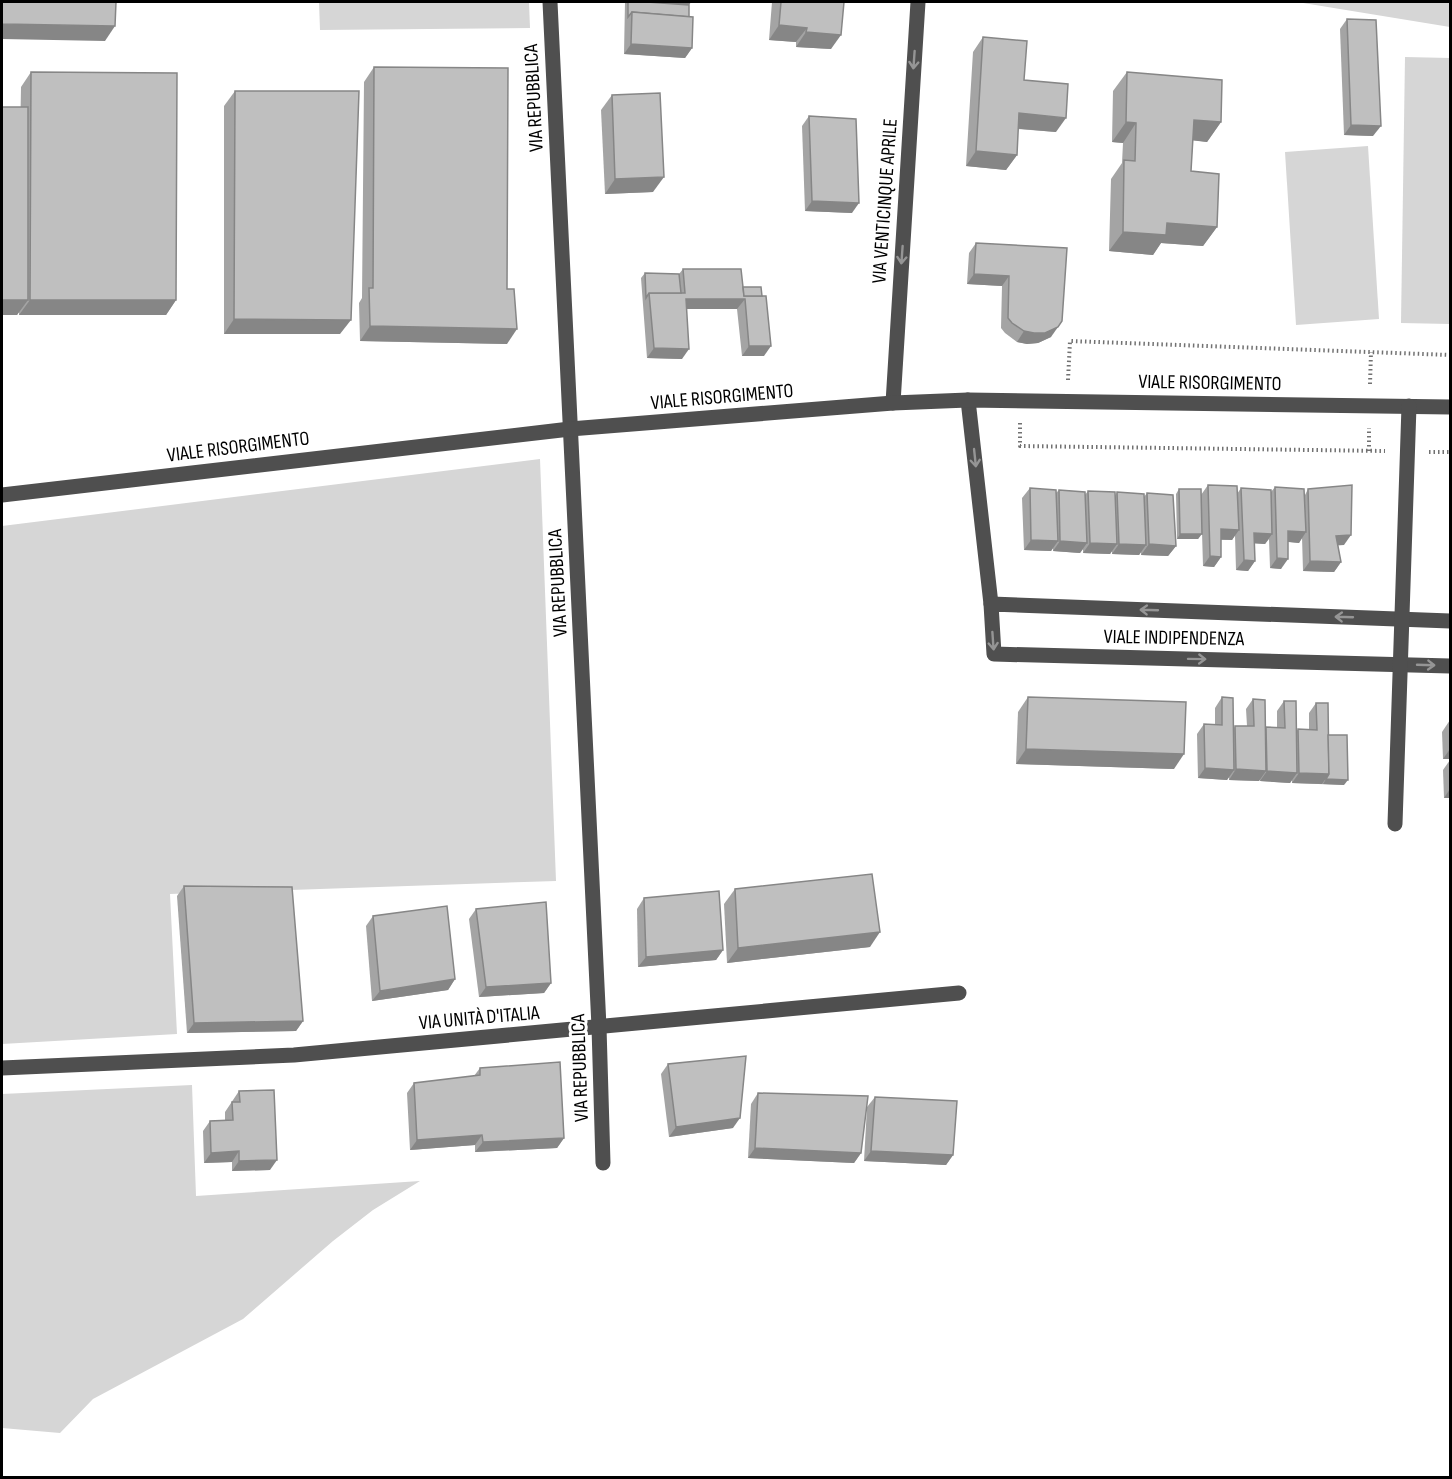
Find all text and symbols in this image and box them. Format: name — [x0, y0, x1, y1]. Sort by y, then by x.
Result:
street label: VIA REPUBBLICA — [519, 43, 549, 153]
one-way arrow — [908, 49, 919, 69]
street label: VIA VENTICINQUE APRILE — [867, 118, 903, 284]
one-way arrow — [896, 244, 907, 264]
street label: VIALE RISORGIMENTO — [1138, 370, 1282, 396]
street label: VIALE RISORGIMENTO — [650, 379, 794, 415]
street label: VIALE RISORGIMENTO — [166, 426, 311, 468]
one-way arrow — [970, 448, 981, 468]
street label: VIA REPUBBLICA — [543, 528, 573, 638]
one-way arrow — [1140, 605, 1160, 616]
one-way arrow — [1335, 612, 1355, 623]
street label: VIALE INDIPENDENZA — [1104, 625, 1245, 651]
one-way arrow — [988, 630, 999, 650]
one-way arrow — [1187, 653, 1207, 665]
one-way arrow — [1415, 659, 1435, 671]
street label: VIA UNITÀ D'ITALIA — [418, 1001, 541, 1035]
street label: VIA REPUBBLICA — [566, 1013, 594, 1122]

